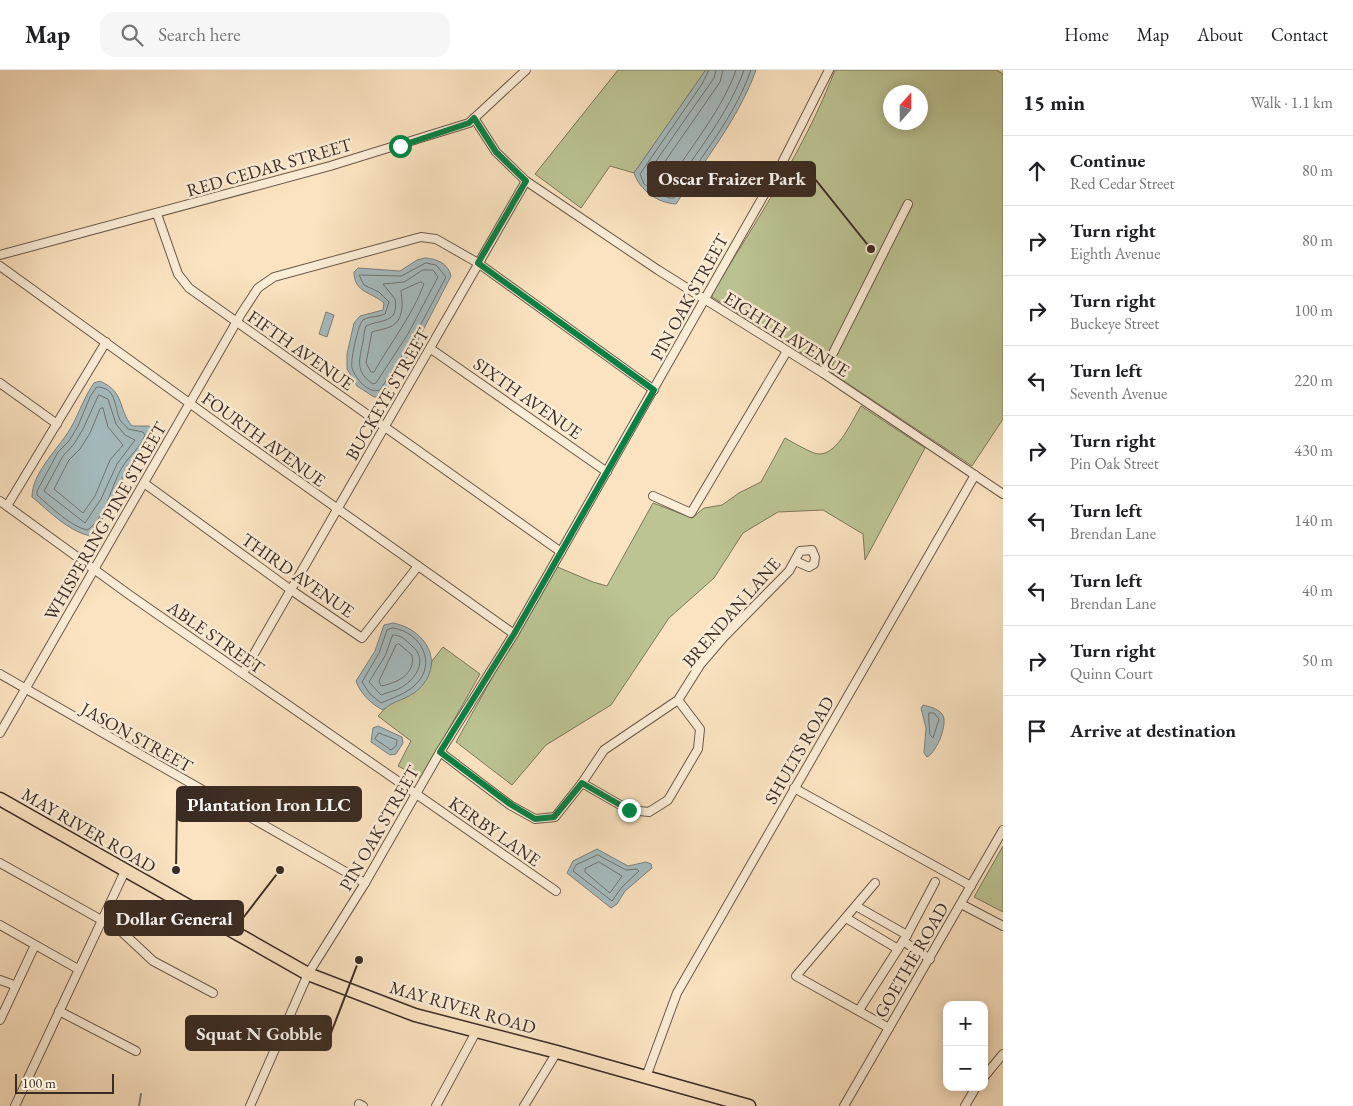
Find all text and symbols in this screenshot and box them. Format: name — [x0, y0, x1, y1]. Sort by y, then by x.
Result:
search box — [100, 12, 450, 57]
text: Map — [25, 19, 70, 50]
icon: search — [118, 21, 146, 49]
text: Search here — [158, 22, 241, 47]
text: Home — [1064, 23, 1109, 46]
text: Map — [1137, 23, 1169, 46]
text: About — [1197, 23, 1243, 46]
text: Contact — [1271, 23, 1328, 46]
north arrow — [883, 85, 928, 130]
text: 15 min — [1023, 89, 1085, 116]
text: Walk · 1.1 km — [1250, 92, 1333, 113]
street label: RED CEDAR STREET — [184, 132, 355, 202]
route start — [389, 135, 412, 158]
text: Continue — [1070, 148, 1145, 173]
icon: ahead — [1023, 157, 1051, 185]
text: 80 m — [1302, 160, 1333, 181]
callout: Oscar Fraizer Park — [648, 162, 815, 196]
text: Oscar Fraizer Park — [658, 166, 806, 191]
text: Red Cedar Street — [1070, 173, 1174, 194]
text: Turn right — [1070, 218, 1156, 243]
icon: right — [1023, 227, 1051, 255]
street label: PIN OAK STREET — [645, 229, 734, 364]
text: 80 m — [1302, 230, 1333, 251]
text: Eighth Avenue — [1070, 243, 1161, 264]
street label: EIGHTH AVENUE — [720, 286, 854, 382]
text: Turn right — [1070, 288, 1156, 313]
icon: right — [1023, 297, 1051, 325]
text: 100 m — [1294, 300, 1333, 321]
street label: FIFTH AVENUE — [243, 305, 359, 395]
text: Buckeye Street — [1070, 313, 1159, 334]
street label: BUCKEYE STREET — [340, 323, 435, 464]
street label: SIXTH AVENUE — [469, 352, 587, 444]
text: Turn left — [1070, 358, 1142, 383]
icon: left — [1023, 367, 1051, 395]
text: 220 m — [1294, 370, 1333, 391]
text: Seventh Avenue — [1070, 383, 1167, 404]
street label: FOURTH AVENUE — [198, 386, 330, 492]
street label: WHISPERING PINE STREET — [39, 417, 172, 624]
text: Turn right — [1070, 428, 1156, 453]
icon: right — [1023, 437, 1051, 465]
text: 430 m — [1294, 440, 1333, 461]
text: Pin Oak Street — [1070, 453, 1159, 474]
text: Turn left — [1070, 498, 1142, 523]
icon: left — [1023, 507, 1051, 535]
text: 140 m — [1294, 510, 1333, 531]
text: Brendan Lane — [1070, 523, 1156, 544]
street label: THIRD AVENUE — [237, 528, 359, 622]
street label: BRENDAN LANE — [677, 552, 785, 672]
text: Turn left — [1070, 568, 1142, 593]
icon: left — [1023, 577, 1051, 605]
text: 40 m — [1302, 580, 1333, 601]
text: Brendan Lane — [1070, 593, 1156, 614]
street label: ABLE STREET — [162, 595, 270, 679]
text: Turn right — [1070, 638, 1156, 663]
icon: right — [1023, 647, 1051, 675]
text: 50 m — [1302, 650, 1333, 671]
text: Quinn Court — [1070, 663, 1153, 684]
street label: SHULTS ROAD — [759, 692, 839, 808]
street label: JASON STREET — [75, 696, 198, 778]
icon: arrive — [1023, 717, 1051, 745]
text: Arrive at destination — [1070, 718, 1236, 743]
street label: PIN OAK STREET — [334, 760, 425, 895]
street label: MAY RIVER ROAD — [18, 782, 160, 878]
callout: Plantation Iron LLC — [177, 787, 361, 821]
street label: KERBY LANE — [445, 791, 545, 871]
text: Plantation Iron LLC — [187, 792, 351, 817]
route end — [618, 799, 641, 822]
street label: GOETHE ROAD — [869, 898, 953, 1022]
callout: Dollar General — [105, 901, 243, 935]
text: Dollar General — [115, 906, 233, 931]
street label: MAY RIVER ROAD — [387, 975, 539, 1039]
map controls — [943, 1001, 988, 1091]
button: + — [943, 1001, 988, 1046]
callout: Squat N Gobble — [186, 1016, 331, 1050]
text: Squat N Gobble — [196, 1021, 322, 1046]
button: − — [943, 1046, 988, 1091]
scale bar — [15, 1071, 114, 1094]
text: 100 m — [22, 1074, 56, 1092]

